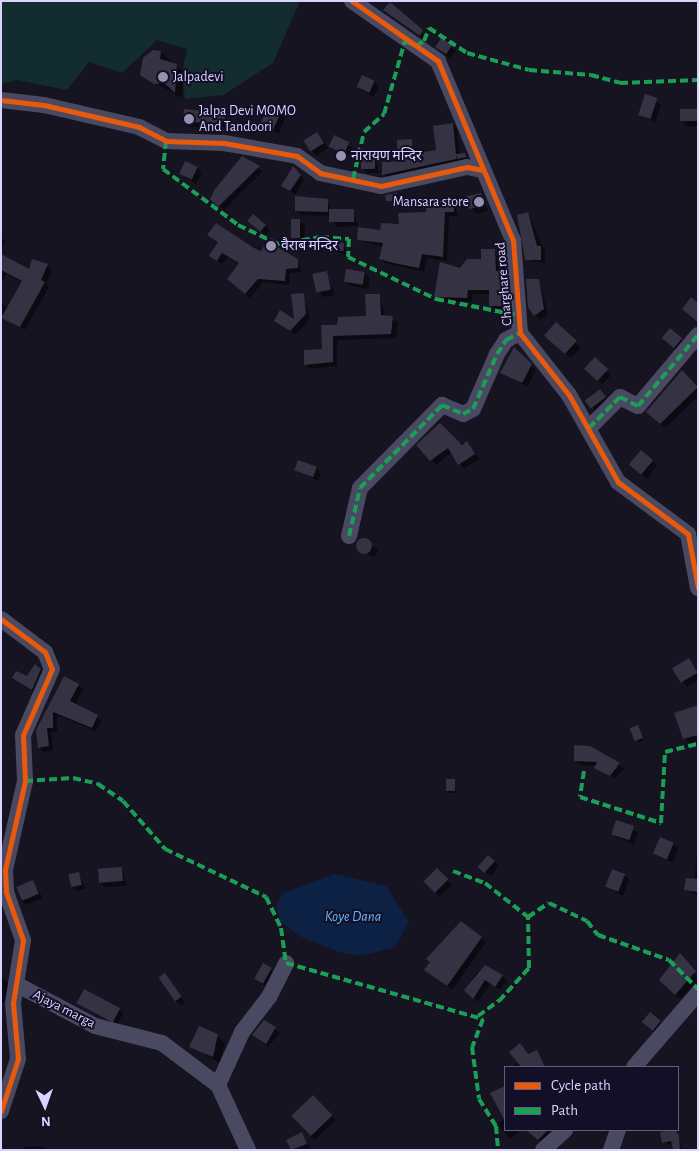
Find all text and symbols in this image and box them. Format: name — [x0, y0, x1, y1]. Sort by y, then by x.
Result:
place label: Jalpadevi — [173, 69, 224, 85]
marker: Jalpadevi — [157, 71, 169, 83]
place label: Jalpa Devi MOMO And Tandoori — [199, 103, 296, 136]
marker: Jalpa Devi MOMO And Tandoori — [183, 113, 195, 125]
place label: नारायण मन्दिर — [351, 148, 422, 164]
marker: नारायण मन्दिर — [335, 150, 347, 162]
place label: Mansara store — [393, 194, 469, 210]
marker: Mansara store — [473, 196, 485, 208]
place label: वैराब मन्दिर — [281, 238, 338, 254]
marker: वैराब मन्दिर — [265, 240, 277, 252]
street label: Charghare road — [492, 241, 516, 327]
water label: Koye Dana — [325, 908, 381, 926]
street label: Ajaya marga — [30, 986, 98, 1032]
legend — [504, 1066, 679, 1131]
text: Cycle path — [551, 1078, 611, 1093]
north arrow — [20, 1081, 70, 1131]
text: Path — [551, 1103, 578, 1118]
text: N — [41, 1114, 51, 1128]

